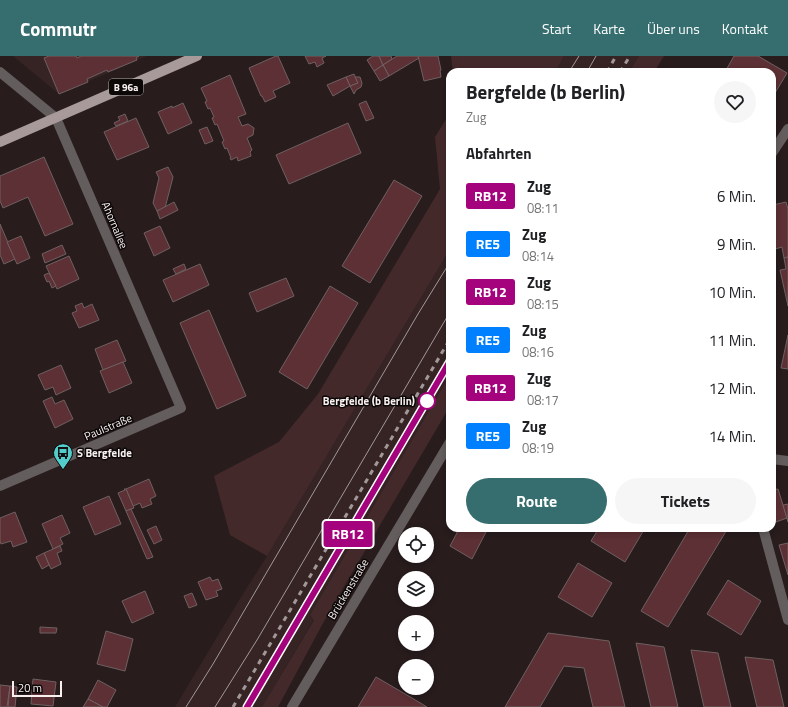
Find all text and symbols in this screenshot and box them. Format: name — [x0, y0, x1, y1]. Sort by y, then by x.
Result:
text: Commutr — [20, 14, 97, 43]
text: Start — [542, 18, 571, 39]
text: Karte — [593, 18, 625, 39]
text: Über uns — [647, 18, 700, 39]
text: Kontakt — [722, 18, 768, 39]
text: Bergfelde (b Berlin) — [466, 77, 625, 106]
road number: B 96a — [109, 79, 143, 95]
button: heart — [714, 81, 756, 123]
text: Zug — [466, 107, 486, 127]
text: Abfahrten — [466, 142, 532, 165]
text: Zug — [527, 175, 551, 198]
text: RB12 — [474, 185, 507, 206]
text: 6 Min. — [717, 185, 756, 208]
text: 08:11 — [527, 198, 559, 218]
street label: Ahornallee — [98, 199, 132, 251]
text: Zug — [522, 223, 546, 246]
text: RE5 — [476, 233, 500, 254]
text: 9 Min. — [717, 233, 756, 256]
text: 08:14 — [522, 246, 554, 266]
text: Zug — [527, 271, 551, 294]
text: RB12 — [474, 281, 507, 302]
text: 10 Min. — [709, 281, 756, 304]
text: 08:15 — [527, 294, 559, 314]
text: Zug — [522, 319, 546, 342]
text: RE5 — [476, 329, 500, 350]
text: 11 Min. — [709, 329, 756, 352]
text: 08:16 — [522, 342, 554, 362]
text: Zug — [527, 367, 551, 390]
text: RB12 — [474, 377, 507, 398]
text: 12 Min. — [709, 377, 756, 400]
text: 08:17 — [527, 390, 559, 410]
marker: Bergfelde (b Berlin) — [418, 392, 436, 410]
place label: Bergfelde (b Berlin) — [323, 393, 415, 409]
street label: Paulstraße — [82, 410, 135, 444]
text: Zug — [522, 415, 546, 438]
text: RE5 — [476, 425, 500, 446]
text: 14 Min. — [709, 425, 756, 448]
text: 08:19 — [522, 438, 554, 458]
bus stop icon: S Bergfelde — [52, 442, 74, 470]
place label: S Bergfelde — [77, 445, 132, 461]
button: Route — [466, 478, 607, 524]
button: Tickets — [615, 478, 756, 524]
line badge: RB12 — [320, 521, 376, 547]
text: RB12 — [332, 523, 364, 544]
map controls — [398, 527, 434, 695]
button: locate — [398, 527, 434, 563]
street label: Brückenstraße — [324, 555, 373, 622]
button: layers — [398, 571, 434, 607]
button: + — [398, 615, 434, 651]
button: − — [398, 659, 434, 695]
scale bar — [12, 679, 62, 698]
text: 20 m — [18, 680, 42, 696]

